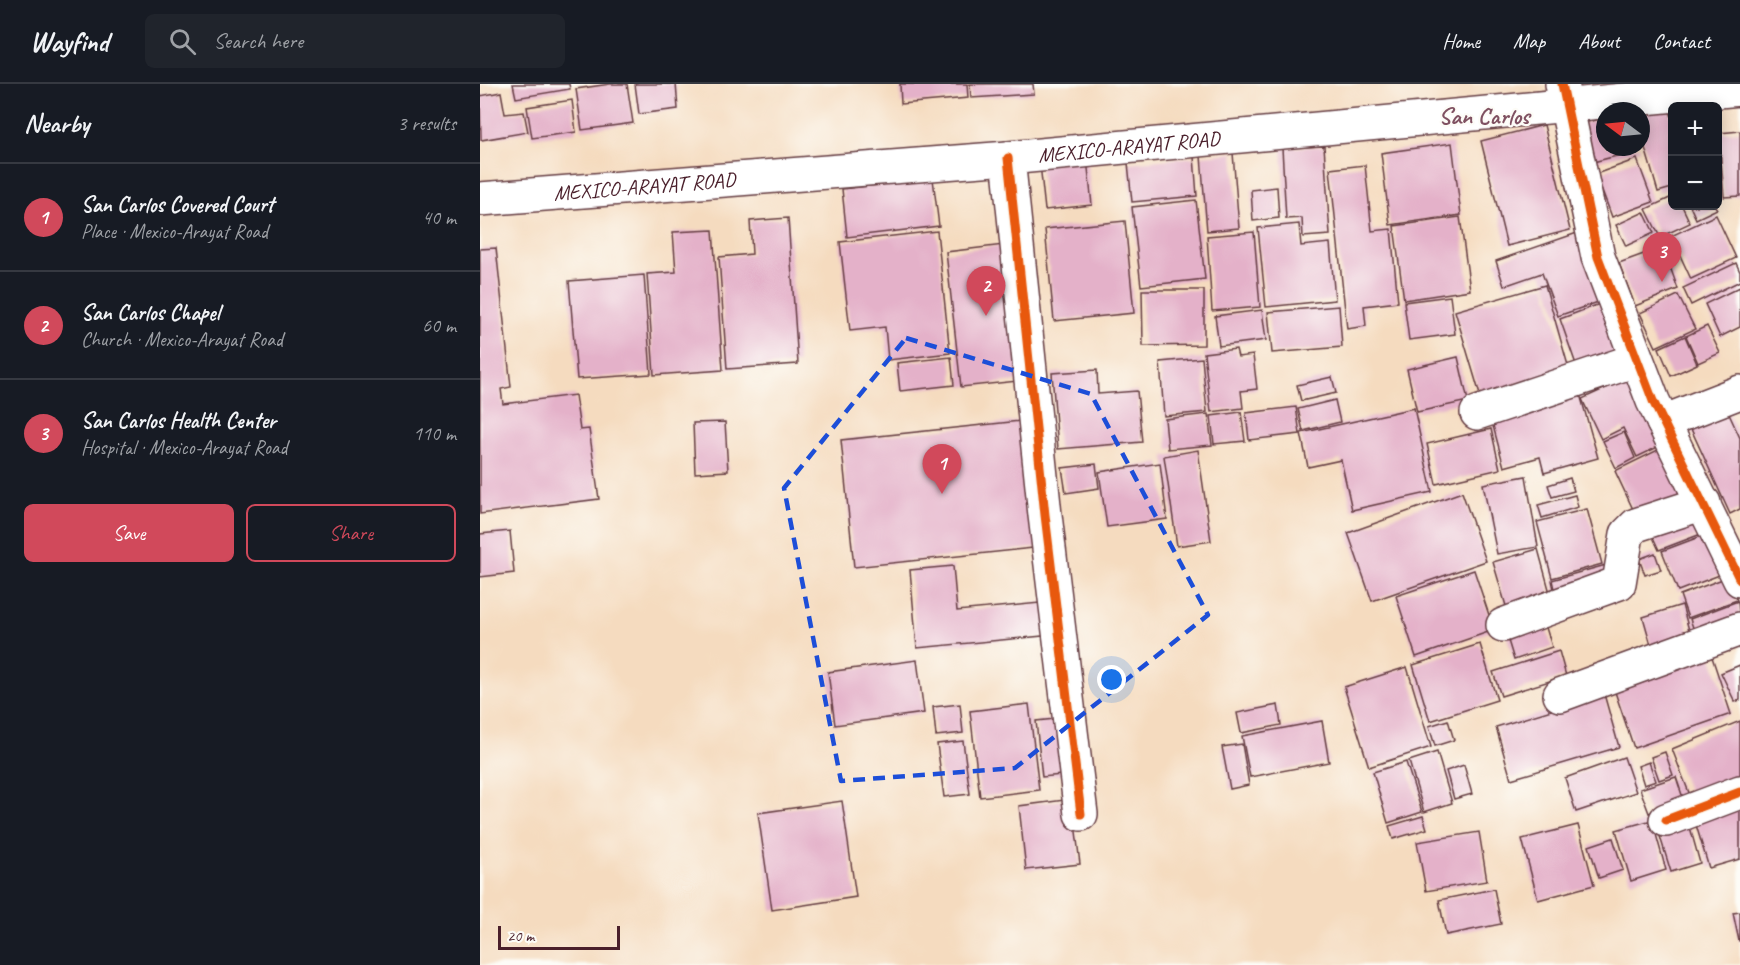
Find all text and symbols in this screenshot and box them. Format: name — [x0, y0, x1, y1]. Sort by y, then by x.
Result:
search box — [145, 14, 565, 68]
text: Wayfind — [30, 24, 109, 59]
icon: search — [166, 25, 199, 58]
text: Search here — [214, 27, 303, 55]
text: Home — [1442, 28, 1480, 54]
text: Map — [1513, 28, 1545, 54]
text: About — [1578, 28, 1620, 54]
text: Contact — [1653, 28, 1710, 54]
district label: San Carlos — [1439, 101, 1532, 131]
north arrow — [1596, 102, 1650, 156]
map controls — [1668, 102, 1722, 210]
button: + — [1668, 102, 1722, 156]
text: Nearby — [24, 107, 89, 140]
text: 3 results — [397, 111, 456, 136]
street label: MEXICO-ARAYAT ROAD — [1037, 125, 1223, 168]
button: − — [1668, 156, 1722, 210]
street label: MEXICO-ARAYAT ROAD — [553, 166, 738, 206]
text: San Carlos Covered Court — [81, 191, 274, 219]
text: 1 — [39, 205, 48, 230]
text: 40 m — [422, 205, 456, 230]
text: Place · Mexico-Arayat Road — [81, 219, 268, 244]
pin: 3 — [1642, 232, 1682, 282]
pin: 2 — [966, 266, 1006, 316]
text: San Carlos Chapel — [81, 299, 220, 327]
text: 2 — [39, 313, 48, 338]
text: 60 m — [422, 313, 456, 338]
text: Church · Mexico-Arayat Road — [81, 327, 283, 352]
text: San Carlos Health Center — [81, 407, 276, 435]
text: 3 — [39, 421, 48, 446]
text: 110 m — [413, 421, 456, 446]
text: Hospital · Mexico-Arayat Road — [81, 435, 287, 460]
pin: 1 — [922, 444, 962, 494]
button: Save — [24, 504, 234, 562]
button: Share — [246, 504, 456, 562]
your location — [1097, 665, 1126, 694]
scale bar — [498, 923, 620, 950]
text: 20 m — [507, 926, 534, 946]

